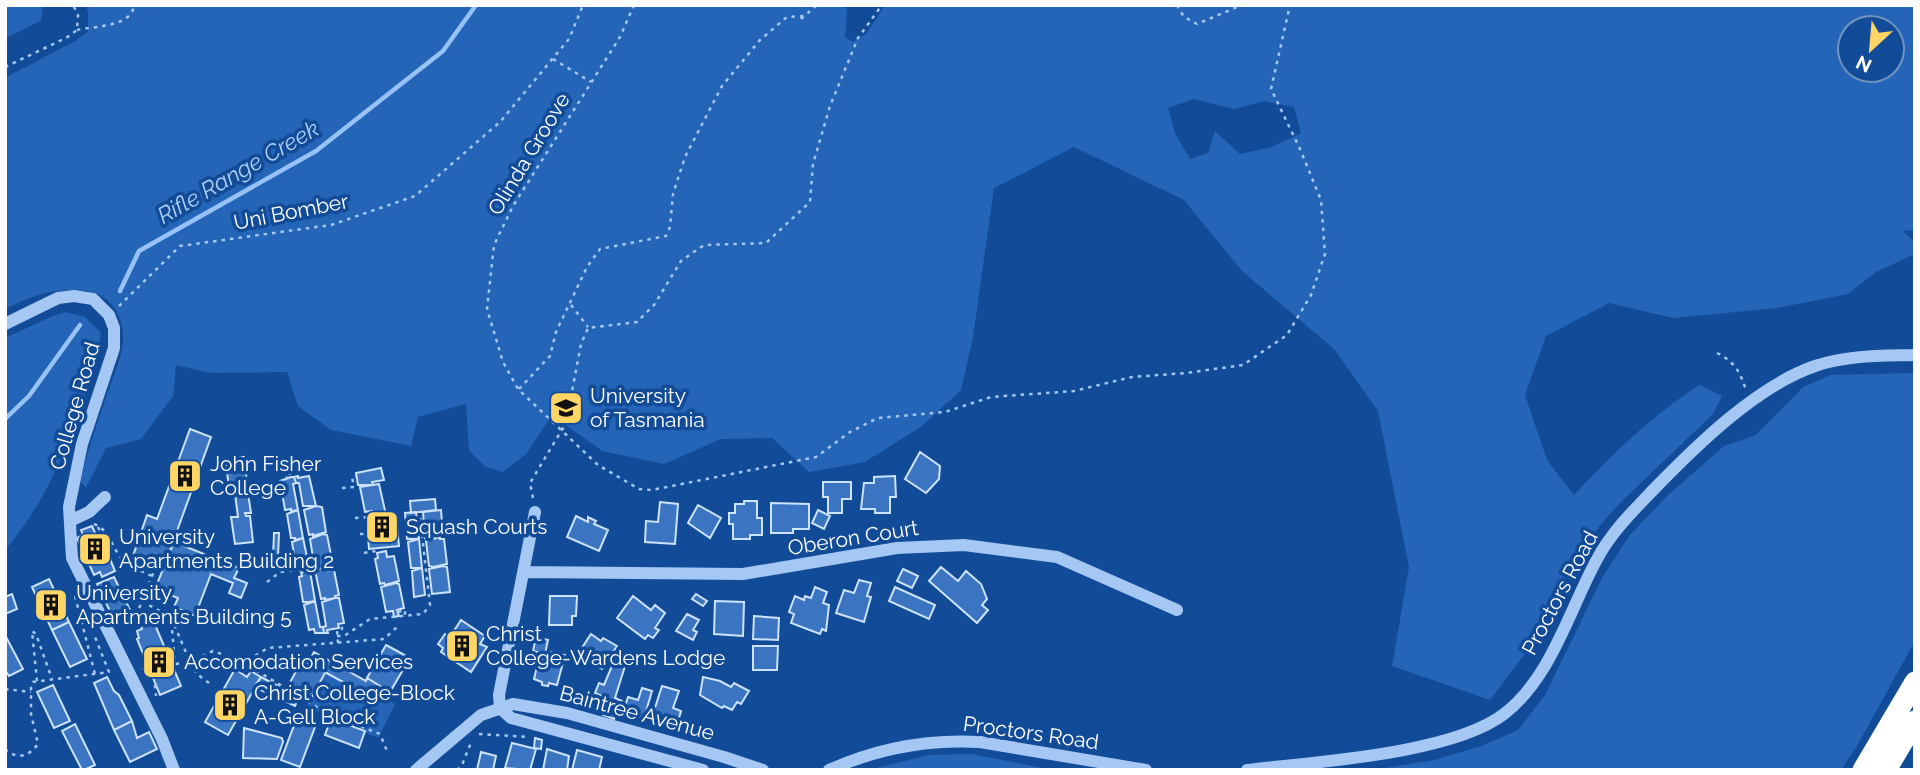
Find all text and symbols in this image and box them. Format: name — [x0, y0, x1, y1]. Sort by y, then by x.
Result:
north arrow — [1836, 14, 1906, 84]
text: N — [1852, 51, 1875, 77]
street label: Olinda Groove — [482, 88, 575, 219]
water label: Rifle Range Creek — [152, 114, 323, 229]
street label: Uni Bomber — [231, 188, 351, 235]
street label: College Road — [44, 339, 105, 473]
place label: University of Tasmania — [590, 383, 705, 432]
school or university icon: University of Tasmania — [547, 389, 585, 427]
place label: John Fisher College — [210, 451, 322, 500]
building icon: John Fisher College — [166, 457, 204, 495]
building icon: Squash Courts — [363, 508, 401, 546]
place label: Squash Courts — [406, 514, 547, 539]
street label: Oberon Court — [786, 515, 920, 560]
place label: University Apartments Building 2 — [119, 524, 334, 573]
street label: Proctors Road — [1516, 527, 1603, 659]
building icon: University Apartments Building 2 — [76, 530, 114, 568]
place label: University Apartments Building 5 — [76, 580, 292, 629]
building icon: University Apartments Building 5 — [32, 586, 70, 624]
place label: Christ College-Wardens Lodge — [486, 621, 725, 670]
building icon: Christ College-Wardens Lodge — [443, 627, 481, 665]
building icon: Accomodation Services — [140, 643, 178, 681]
place label: Accomodation Services — [184, 649, 413, 674]
place label: Christ College-Block A-Gell Block — [254, 680, 455, 729]
street label: Baintree Avenue — [557, 680, 717, 745]
building icon: Christ College-Block A-Gell Block — [211, 686, 249, 724]
street label: Proctors Road — [962, 711, 1101, 754]

